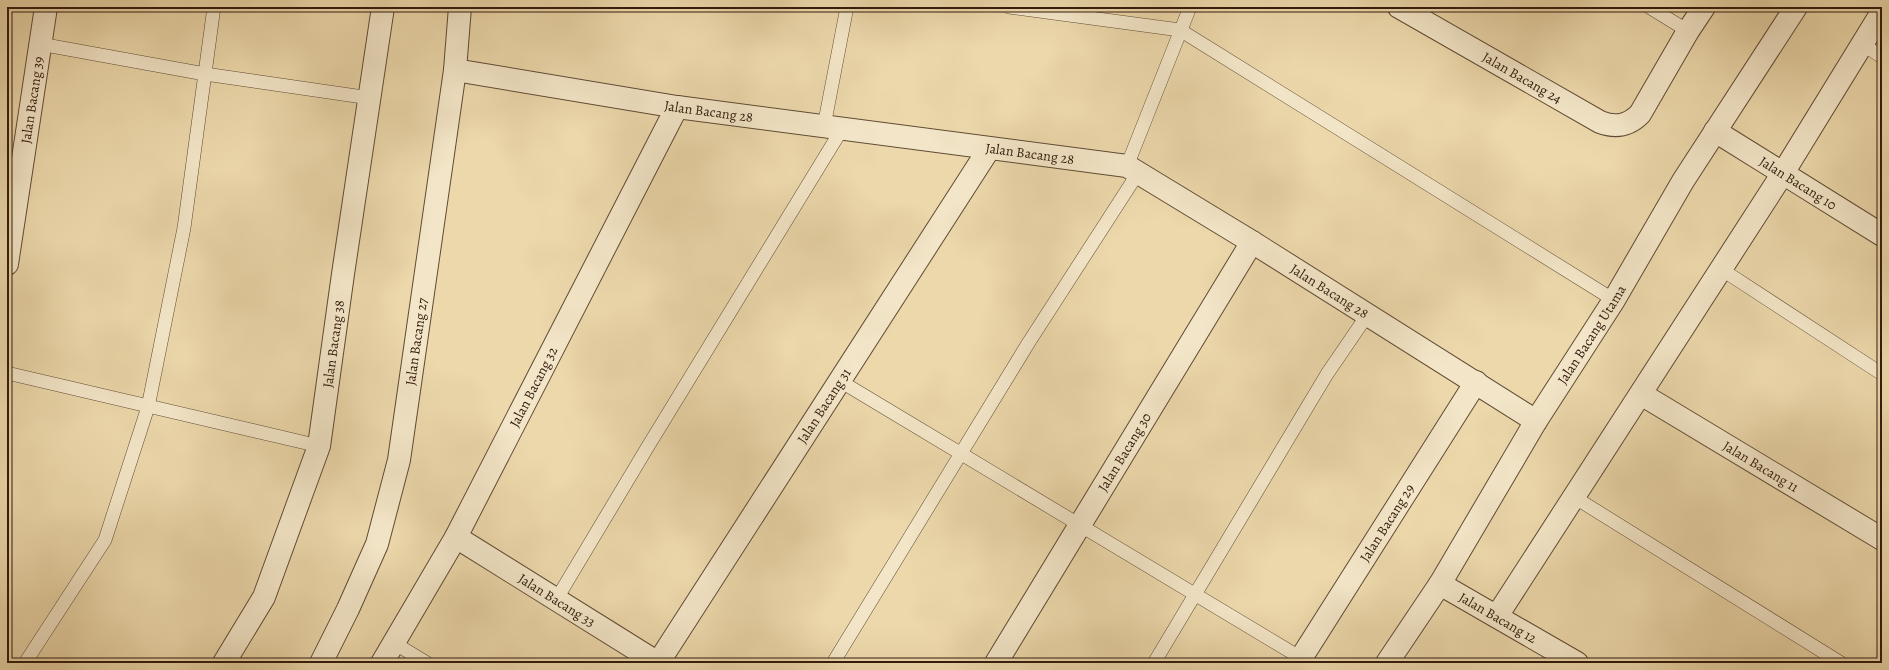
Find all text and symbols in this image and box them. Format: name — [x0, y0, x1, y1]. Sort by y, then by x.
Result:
street label: Jalan Bacang 24 — [1479, 47, 1566, 108]
street label: Jalan Bacang 39 — [16, 55, 48, 145]
street label: Jalan Bacang 28 — [663, 96, 754, 126]
street label: Jalan Bacang 28 — [984, 138, 1076, 169]
street label: Jalan Bacang 10 — [1756, 151, 1841, 214]
street label: Jalan Bacang 28 — [1287, 259, 1373, 323]
street label: Jalan Bacang Utama — [1553, 281, 1631, 388]
street label: Jalan Bacang 27 — [400, 296, 432, 387]
street label: Jalan Bacang 38 — [318, 299, 349, 389]
street label: Jalan Bacang 32 — [505, 343, 562, 430]
street label: Jalan Bacang 31 — [792, 364, 855, 447]
street label: Jalan Bacang 30 — [1093, 409, 1156, 495]
street label: Jalan Bacang 11 — [1719, 436, 1803, 496]
street label: Jalan Bacang 29 — [1355, 480, 1419, 565]
street label: Jalan Bacang 33 — [515, 569, 599, 631]
street label: Jalan Bacang 12 — [1455, 587, 1541, 648]

